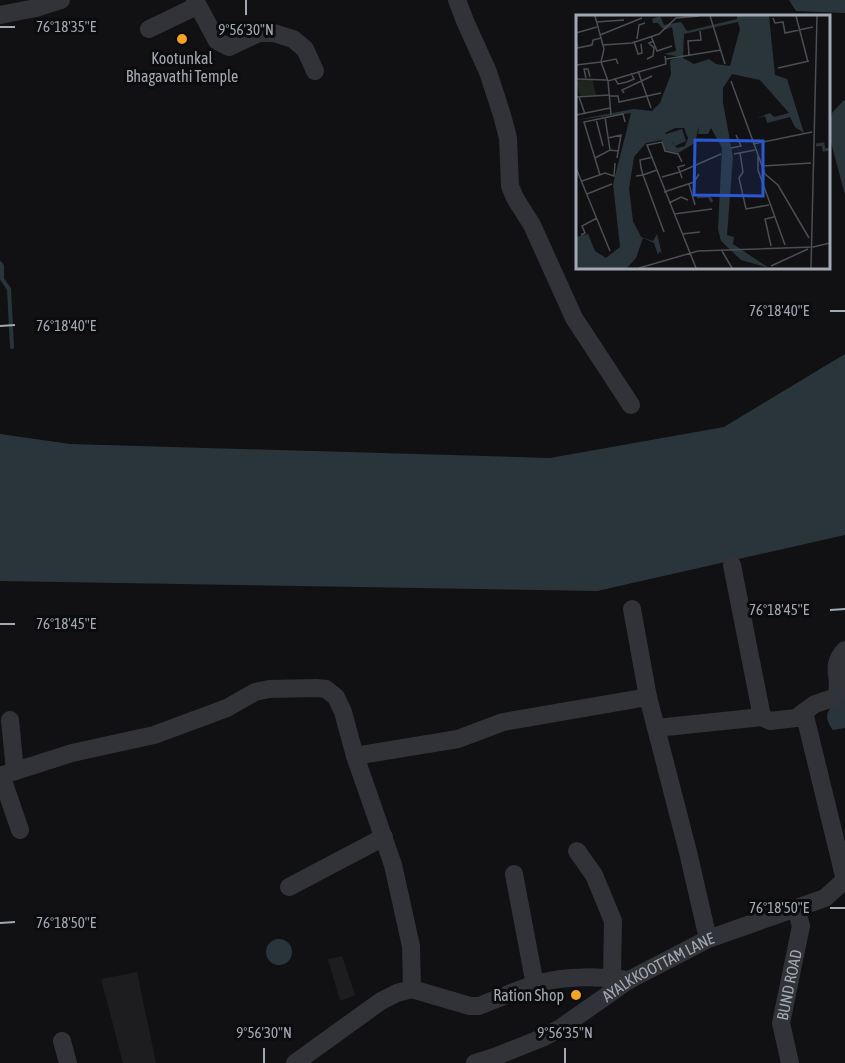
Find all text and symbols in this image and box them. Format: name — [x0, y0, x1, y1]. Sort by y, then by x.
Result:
inset map — [576, 15, 830, 268]
text: 76°18'35"E — [36, 18, 97, 35]
text: 9°56'30"N — [218, 21, 274, 38]
marker: Kootunkal Bhagavathi Temple — [175, 32, 189, 46]
place label: Kootunkal Bhagavathi Temple — [126, 49, 238, 86]
text: 76°18'40"E — [749, 302, 810, 319]
text: 76°18'40"E — [36, 317, 97, 334]
text: 76°18'45"E — [749, 601, 810, 618]
text: 76°18'45"E — [36, 615, 97, 632]
text: 76°18'50"E — [749, 899, 810, 916]
text: 76°18'50"E — [36, 914, 97, 931]
street label: AYALKKOOTTAM LANE — [598, 929, 716, 1005]
street label: BUND ROAD — [773, 948, 805, 1022]
place label: Ration Shop — [493, 986, 564, 1005]
marker: Ration Shop — [569, 988, 583, 1002]
text: 9°56'30"N — [236, 1024, 292, 1041]
text: 9°56'35"N — [537, 1024, 593, 1041]

